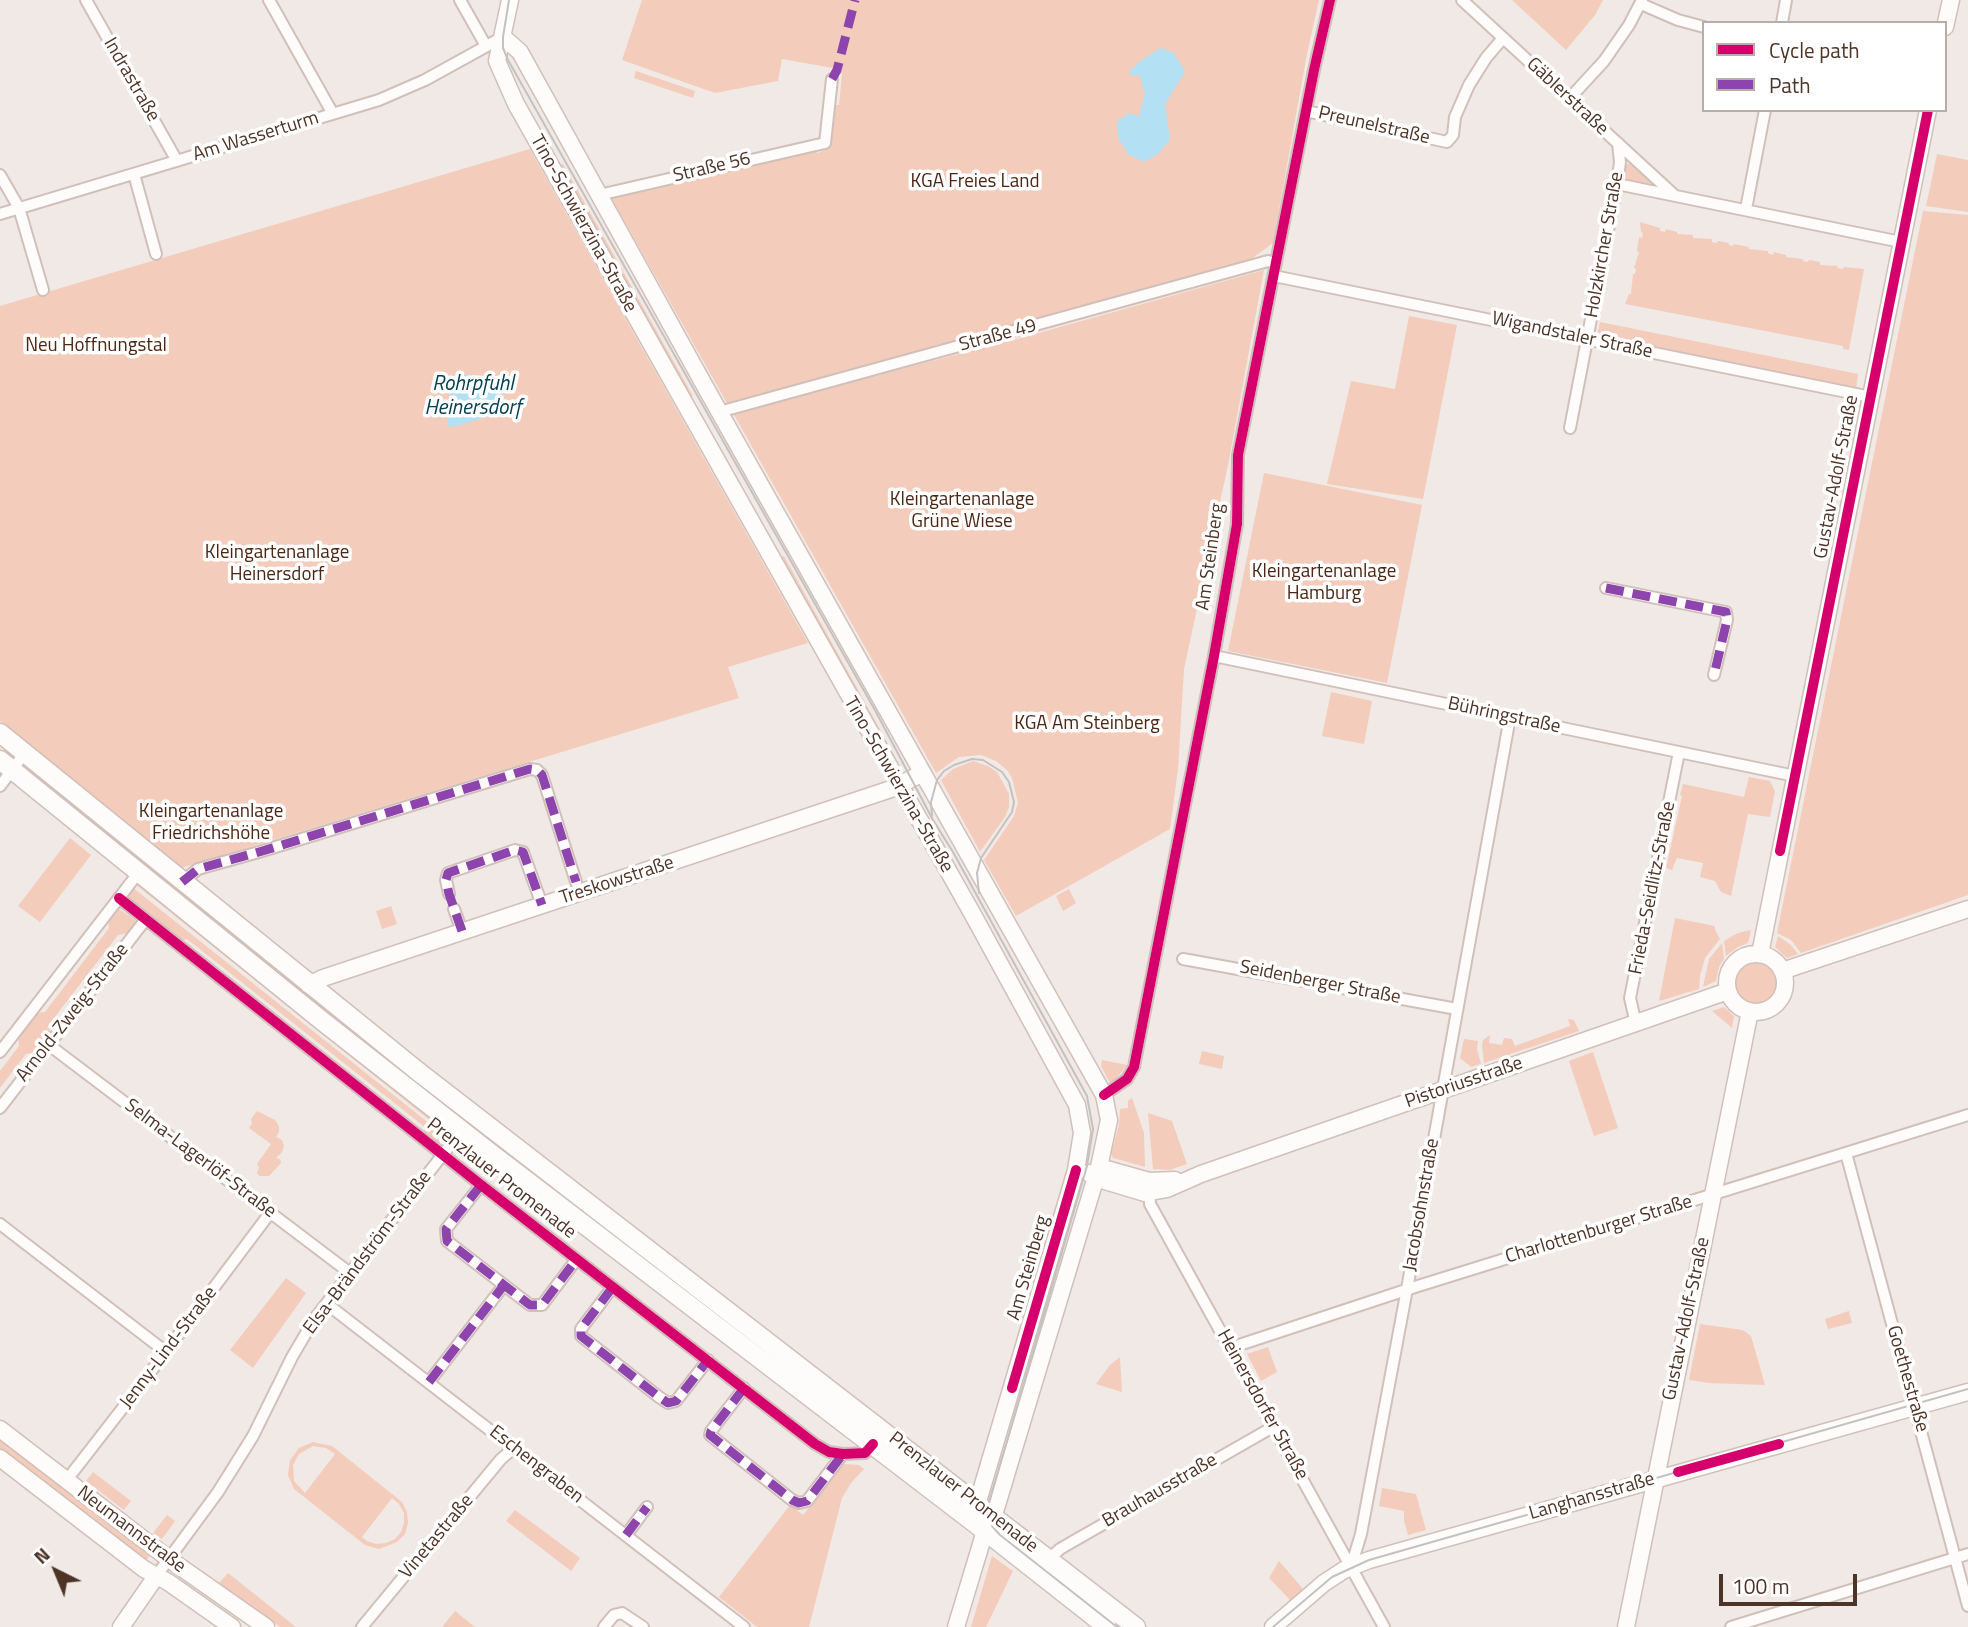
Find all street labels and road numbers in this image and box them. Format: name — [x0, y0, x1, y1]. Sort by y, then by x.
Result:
street label: Indrastraße — [98, 34, 164, 126]
street label: Gäblerstraße — [1521, 53, 1613, 141]
street label: Preunelstraße — [1316, 102, 1432, 150]
street label: Am Wasserturm — [190, 107, 322, 167]
street label: Tino-Schwierzina-Straße — [525, 131, 641, 317]
street label: Straße 56 — [671, 148, 753, 188]
street label: Holzkircher Straße — [1581, 170, 1629, 320]
street label: Wigandstaler Straße — [1490, 308, 1654, 364]
street label: Straße 49 — [957, 315, 1039, 357]
street label: Gustav-Adolf-Straße — [1810, 393, 1864, 561]
street label: Am Steinberg — [1192, 502, 1230, 612]
street label: Tino-Schwierzina-Straße — [838, 693, 958, 877]
street label: Bühringstraße — [1445, 693, 1563, 739]
street label: Frieda-Seidlitz-Straße — [1625, 800, 1681, 976]
street label: Treskowstraße — [557, 852, 677, 910]
street label: Arnold-Zweig-Straße — [12, 939, 134, 1087]
street label: Seidenberger Straße — [1238, 956, 1402, 1010]
street label: Pistoriusstraße — [1402, 1052, 1526, 1114]
street label: Selma-Lagerlöf-Straße — [120, 1095, 280, 1223]
street label: Prenzlauer Promenade — [422, 1114, 580, 1244]
street label: Jacobsohnstraße — [1399, 1137, 1445, 1273]
street label: Elsa-Brändström-Straße — [299, 1167, 437, 1339]
street label: Charlottenburger Straße — [1503, 1191, 1695, 1269]
street label: Am Steinberg — [1003, 1213, 1055, 1323]
street label: Gustav-Adolf-Straße — [1659, 1235, 1715, 1403]
street label: Jenny-Lind-Straße — [116, 1282, 222, 1414]
street label: Goethestraße — [1881, 1323, 1933, 1435]
street label: Heinersdorfer Straße — [1211, 1326, 1313, 1484]
street label: Eschengraben — [484, 1421, 588, 1509]
street label: Prenzlauer Promenade — [884, 1428, 1042, 1558]
street label: Brauhausstraße — [1099, 1449, 1221, 1533]
street label: Langhansstraße — [1527, 1468, 1657, 1526]
street label: Neumannstraße — [72, 1482, 190, 1578]
street label: Vinetastraße — [395, 1490, 479, 1584]

